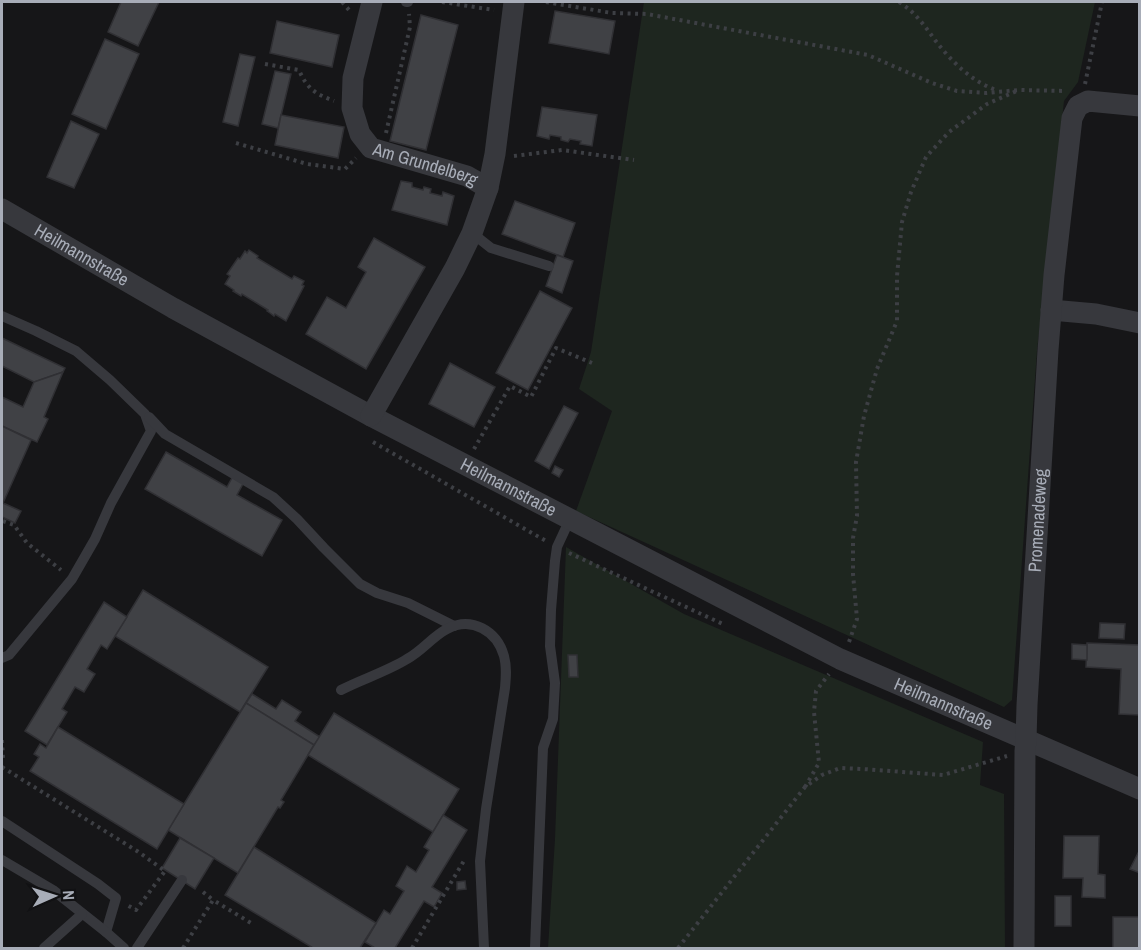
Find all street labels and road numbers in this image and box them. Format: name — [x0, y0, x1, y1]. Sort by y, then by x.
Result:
street label: Am Grundelberg — [369, 136, 484, 192]
street label: Heilmannstraße — [30, 218, 134, 292]
street label: Heilmannstraße — [456, 452, 561, 522]
street label: Promenadeweg — [1022, 467, 1053, 573]
street label: Heilmannstraße — [890, 671, 997, 736]

